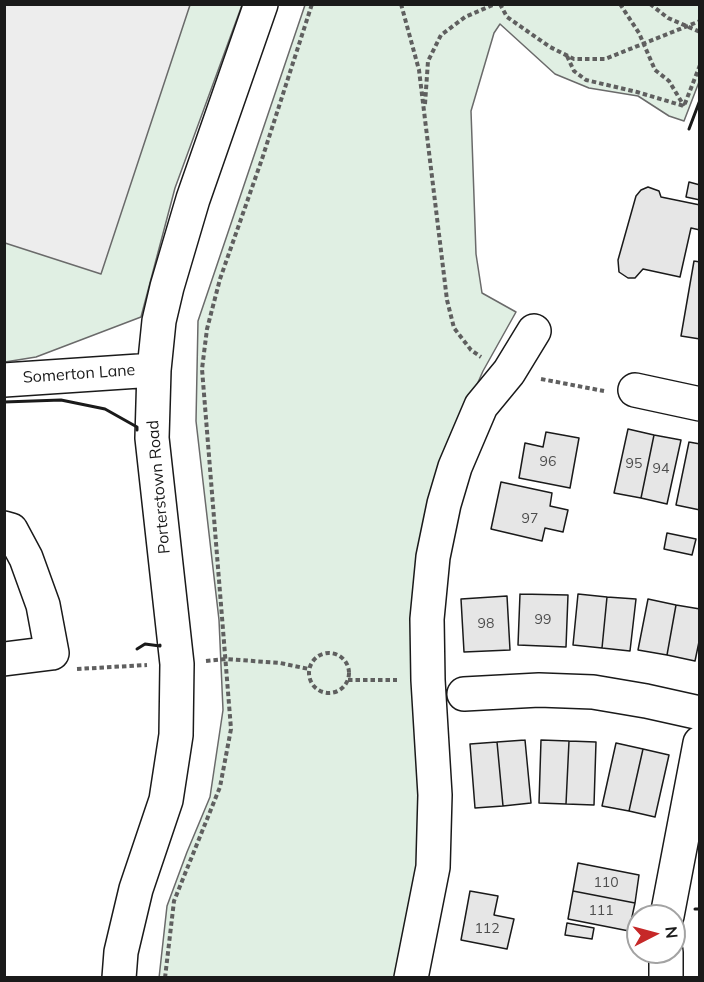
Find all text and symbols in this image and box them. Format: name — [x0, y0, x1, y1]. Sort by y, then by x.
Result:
street label: Somerton Lane — [22, 360, 136, 388]
street label: Porterstown Road — [144, 419, 174, 555]
house number: 96 — [540, 454, 556, 470]
house number: 95 — [626, 456, 642, 472]
house number: 94 — [653, 461, 669, 477]
house number: 97 — [522, 511, 538, 527]
house number: 99 — [535, 612, 551, 628]
house number: 98 — [478, 616, 494, 632]
house number: 110 — [593, 875, 619, 891]
house number: 111 — [588, 903, 614, 919]
north arrow — [626, 904, 686, 964]
house number: 112 — [474, 921, 500, 937]
text: N — [661, 925, 682, 939]

